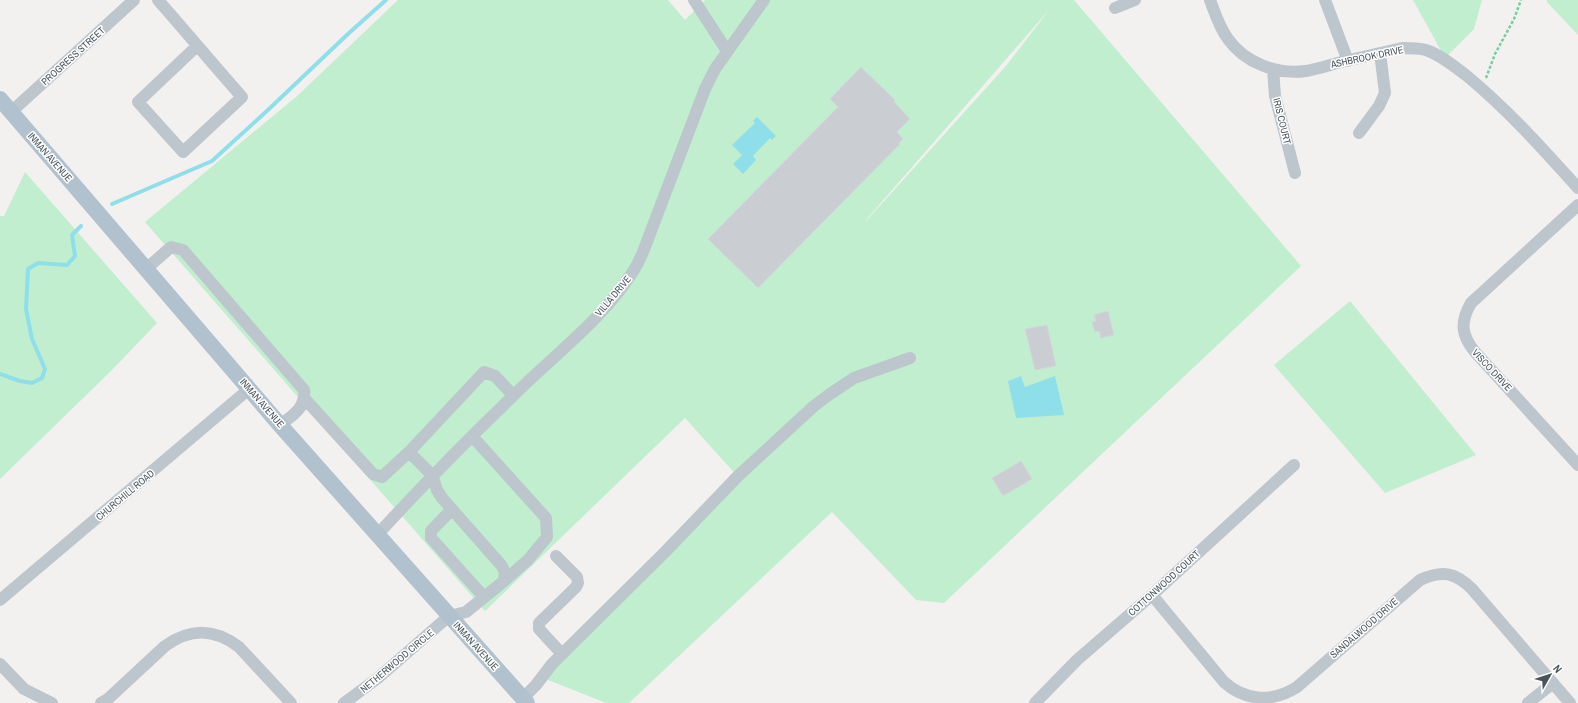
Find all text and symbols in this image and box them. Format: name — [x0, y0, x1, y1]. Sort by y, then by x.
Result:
street label: PROGRESS STREET — [39, 24, 107, 88]
street label: ASHBROOK DRIVE — [1329, 43, 1404, 71]
street label: IRIS COURT — [1270, 97, 1294, 145]
street label: INMAN AVENUE — [25, 130, 75, 184]
street label: VILLA DRIVE — [592, 273, 634, 319]
street label: VISCO DRIVE — [1469, 346, 1515, 394]
street label: INMAN AVENUE — [237, 376, 287, 430]
street label: CHURCHILL ROAD — [93, 467, 157, 523]
street label: COTTONWOOD COURT — [1125, 547, 1203, 619]
street label: SANDALWOOD DRIVE — [1327, 595, 1401, 661]
street label: INMAN AVENUE — [451, 619, 501, 673]
street label: NETHERWOOD CIRCLE — [357, 626, 437, 696]
north arrow — [1530, 655, 1570, 695]
text: N — [1550, 662, 1565, 676]

